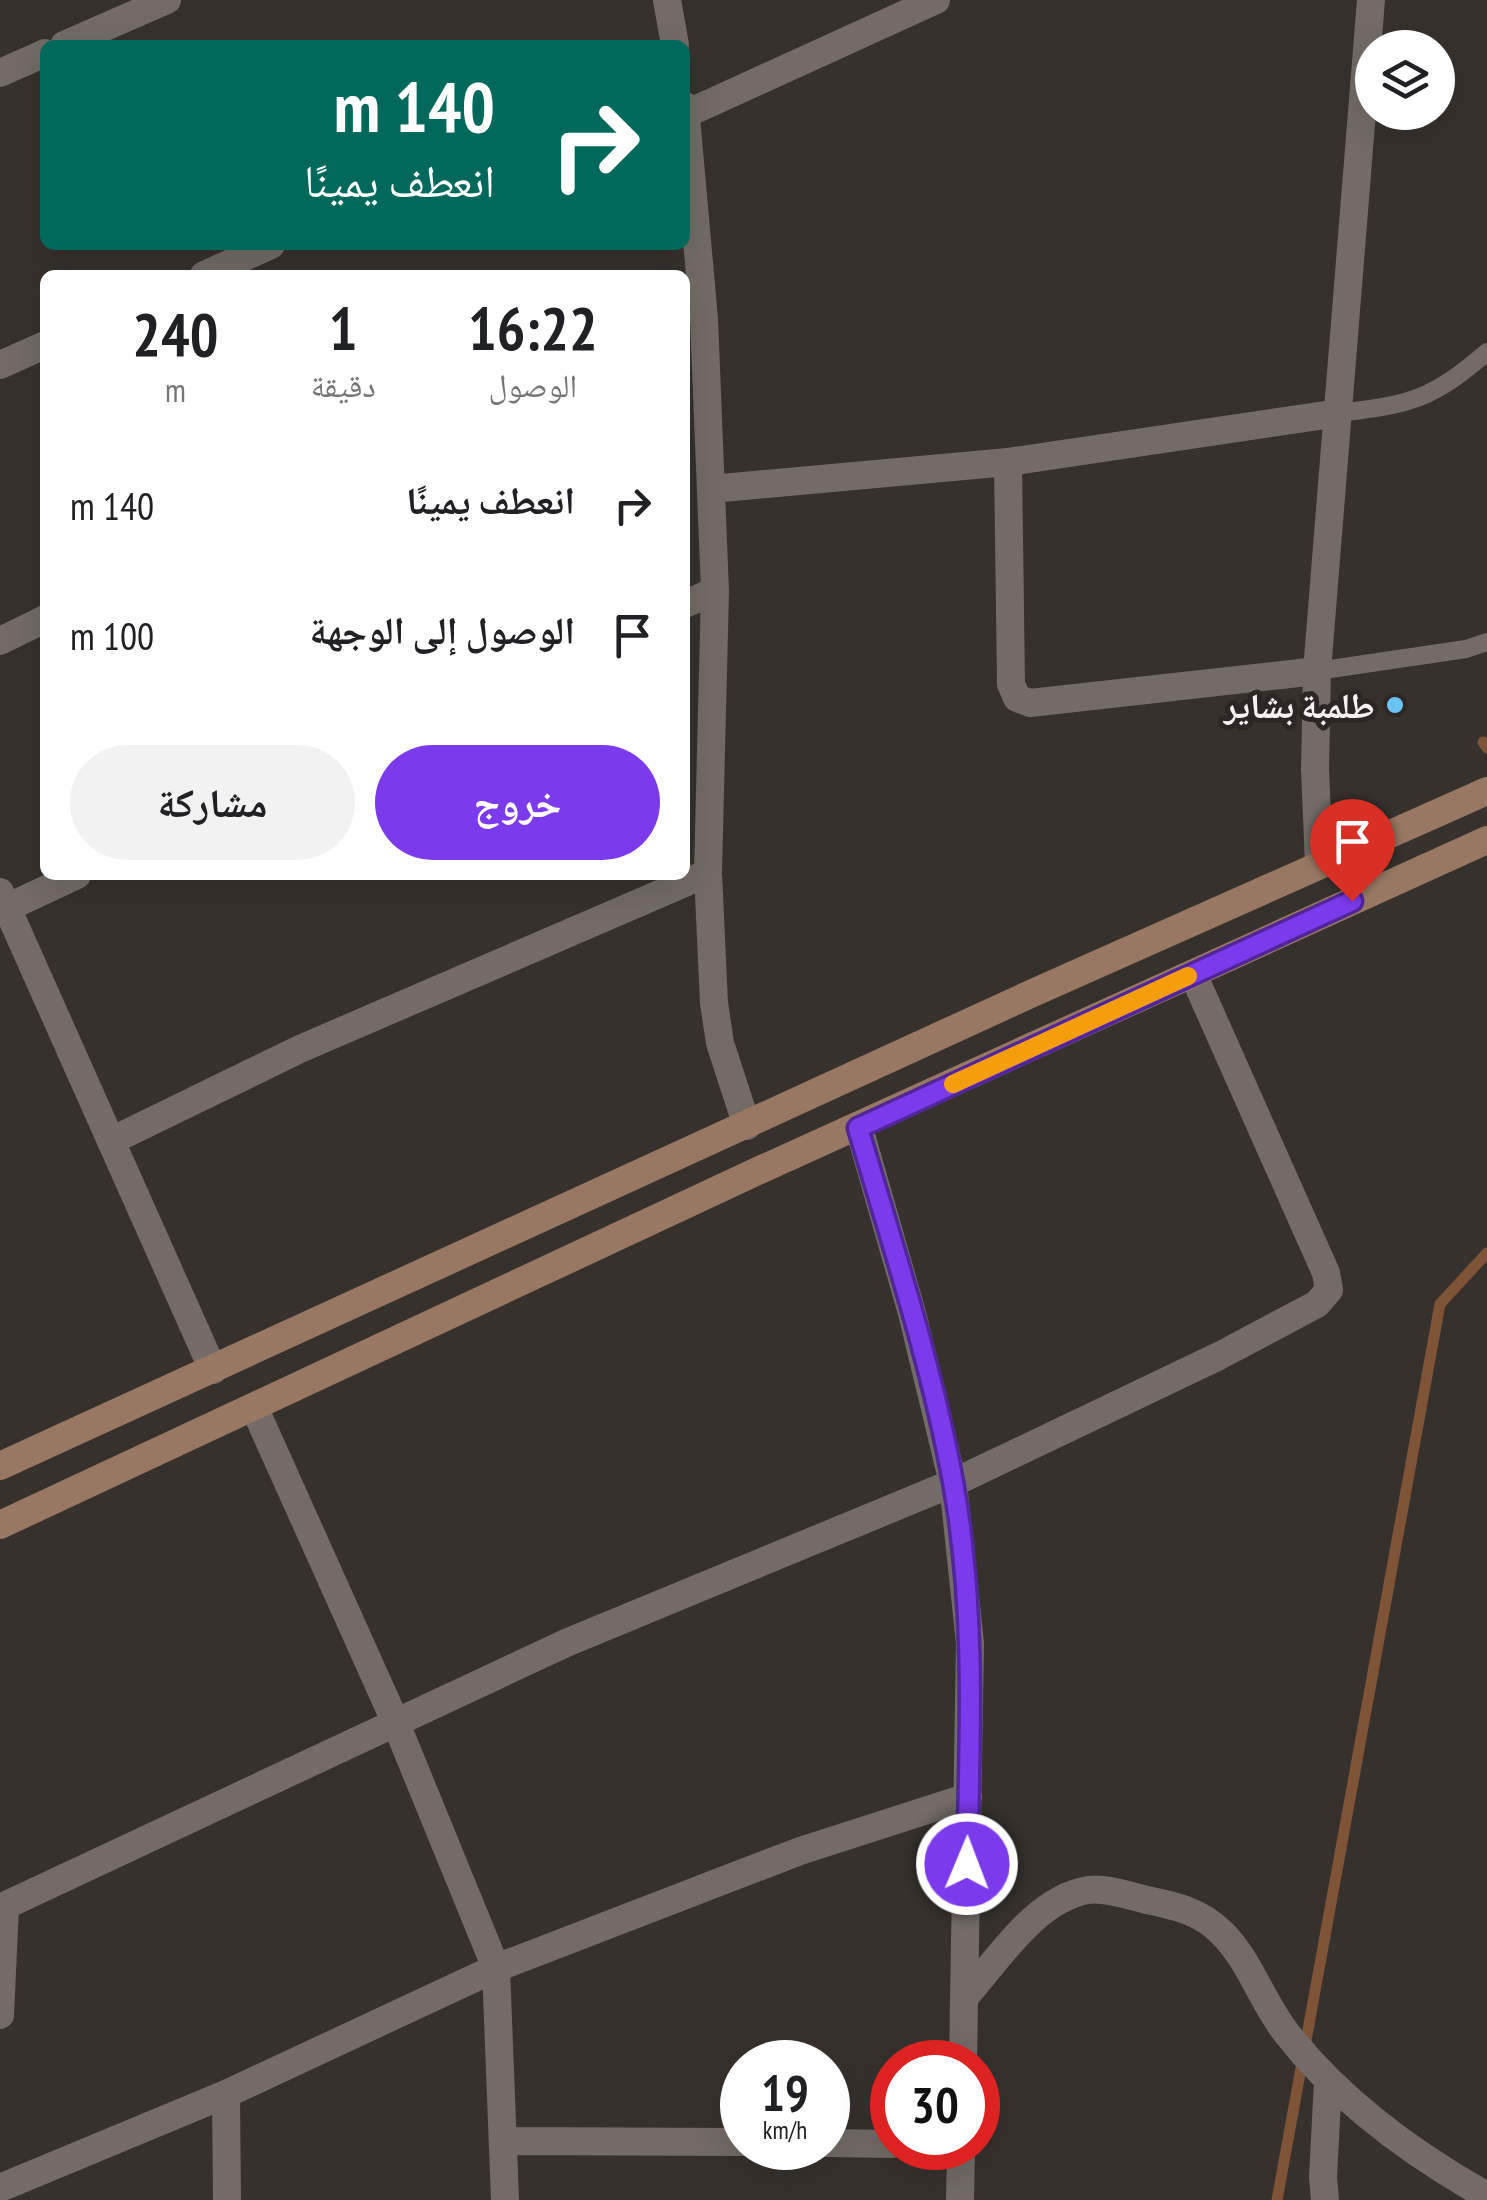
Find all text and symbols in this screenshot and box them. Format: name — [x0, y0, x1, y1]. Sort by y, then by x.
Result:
map controls — [1355, 30, 1455, 130]
button: layers — [1355, 30, 1455, 130]
text: 140 m — [334, 61, 495, 151]
icon: right — [530, 80, 660, 210]
text: انعطف يمينًا — [304, 151, 495, 209]
text: 1 — [329, 289, 358, 367]
text: 16:22 — [468, 289, 598, 367]
text: 240 — [132, 295, 218, 373]
text: دقيقة — [311, 364, 376, 406]
text: الوصول — [489, 364, 577, 406]
text: m — [165, 369, 186, 411]
text: انعطف يمينًا — [406, 475, 575, 524]
icon: right — [605, 478, 660, 533]
text: 140 m — [70, 481, 154, 530]
text: الوصول إلى الوجهة — [310, 605, 575, 654]
icon: arrive — [605, 608, 660, 663]
text: 100 m — [70, 611, 154, 660]
place label: طلمبة بشاير — [1222, 682, 1375, 728]
marker: طلمبة بشاير — [1384, 694, 1406, 716]
button: مشاركة — [70, 745, 355, 860]
button: خروج — [375, 745, 660, 860]
pin — [1310, 799, 1395, 902]
icon: arrive — [1325, 814, 1380, 869]
position arrow — [915, 1812, 1019, 1916]
speed limit sign: 30 — [870, 2040, 1000, 2170]
text: 19 — [761, 2060, 809, 2125]
text: km/h — [763, 2114, 807, 2146]

